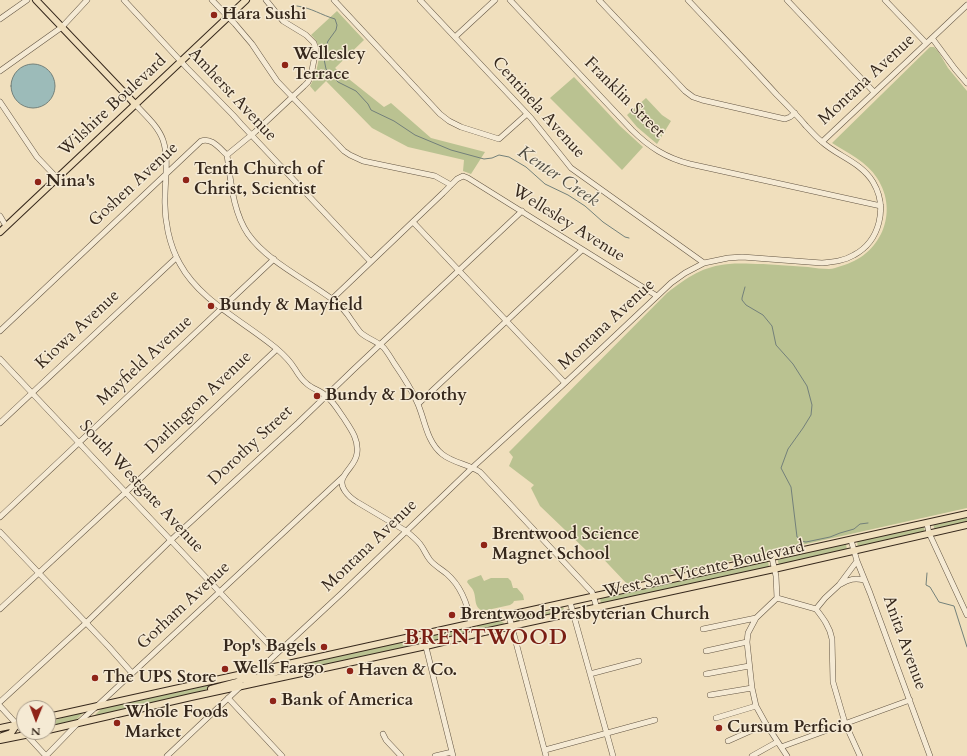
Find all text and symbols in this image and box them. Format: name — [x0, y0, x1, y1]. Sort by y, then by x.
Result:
place label: Hara Sushi — [222, 5, 307, 25]
marker: Hara Sushi — [209, 10, 219, 20]
street label: Montana Avenue — [815, 30, 919, 130]
street label: Amherst Avenue — [183, 44, 281, 146]
place label: Wellesley Terrace — [293, 45, 366, 85]
street label: Wilshire Boulevard — [55, 51, 171, 161]
street label: Centinela Avenue — [487, 53, 589, 163]
street label: Franklin Street — [579, 53, 669, 143]
marker: Wellesley Terrace — [280, 60, 290, 70]
street label: Goshen Avenue — [85, 138, 183, 232]
water label: Kenter Creek — [513, 142, 603, 212]
place label: Tenth Church of Christ, Scientist — [194, 160, 323, 200]
place label: Nina's — [46, 172, 95, 192]
marker: Tenth Church of Christ, Scientist — [181, 175, 191, 185]
marker: Nina's — [33, 177, 43, 187]
street label: Wellesley Avenue — [508, 181, 628, 267]
street label: Montana Avenue — [555, 275, 659, 375]
street label: Kiowa Avenue — [32, 286, 124, 374]
place label: Bundy & Mayfield — [219, 296, 363, 316]
marker: Bundy & Mayfield — [206, 301, 216, 311]
street label: Mayfield Avenue — [93, 312, 197, 410]
street label: Darlington Avenue — [142, 347, 256, 459]
place label: Bundy & Dorothy — [325, 386, 467, 406]
marker: Bundy & Dorothy — [312, 391, 322, 401]
street label: Dorothy Street — [205, 402, 297, 490]
street label: South Westgate Avenue — [74, 417, 208, 557]
street label: Montana Avenue — [318, 495, 422, 597]
place label: Brentwood Science Magnet School — [492, 525, 640, 565]
street label: West San Vicente Boulevard — [602, 537, 806, 603]
marker: Brentwood Science Magnet School — [479, 540, 489, 550]
street label: Gorham Avenue — [133, 558, 235, 654]
street label: Anita Avenue — [877, 593, 931, 693]
place label: Brentwood Presbyterian Church — [460, 605, 710, 625]
marker: Brentwood Presbyterian Church — [447, 610, 457, 620]
district label: BRENTWOOD — [404, 626, 568, 652]
place label: Pop's Bagels — [223, 637, 316, 657]
marker: Pop's Bagels — [319, 642, 329, 652]
place label: Wells Fargo — [233, 659, 324, 679]
place label: Haven & Co. — [358, 661, 457, 681]
marker: Wells Fargo — [220, 664, 230, 674]
marker: Haven & Co. — [345, 666, 355, 676]
place label: The UPS Store — [103, 668, 217, 688]
marker: The UPS Store — [90, 673, 100, 683]
place label: Bank of America — [281, 691, 413, 711]
marker: Bank of America — [268, 696, 278, 706]
north arrow — [16, 700, 56, 740]
place label: Whole Foods Market — [125, 703, 228, 743]
marker: Whole Foods Market — [112, 718, 122, 728]
place label: Cursum Perficio — [727, 718, 852, 738]
marker: Cursum Perficio — [714, 723, 724, 733]
text: N — [31, 724, 41, 739]

